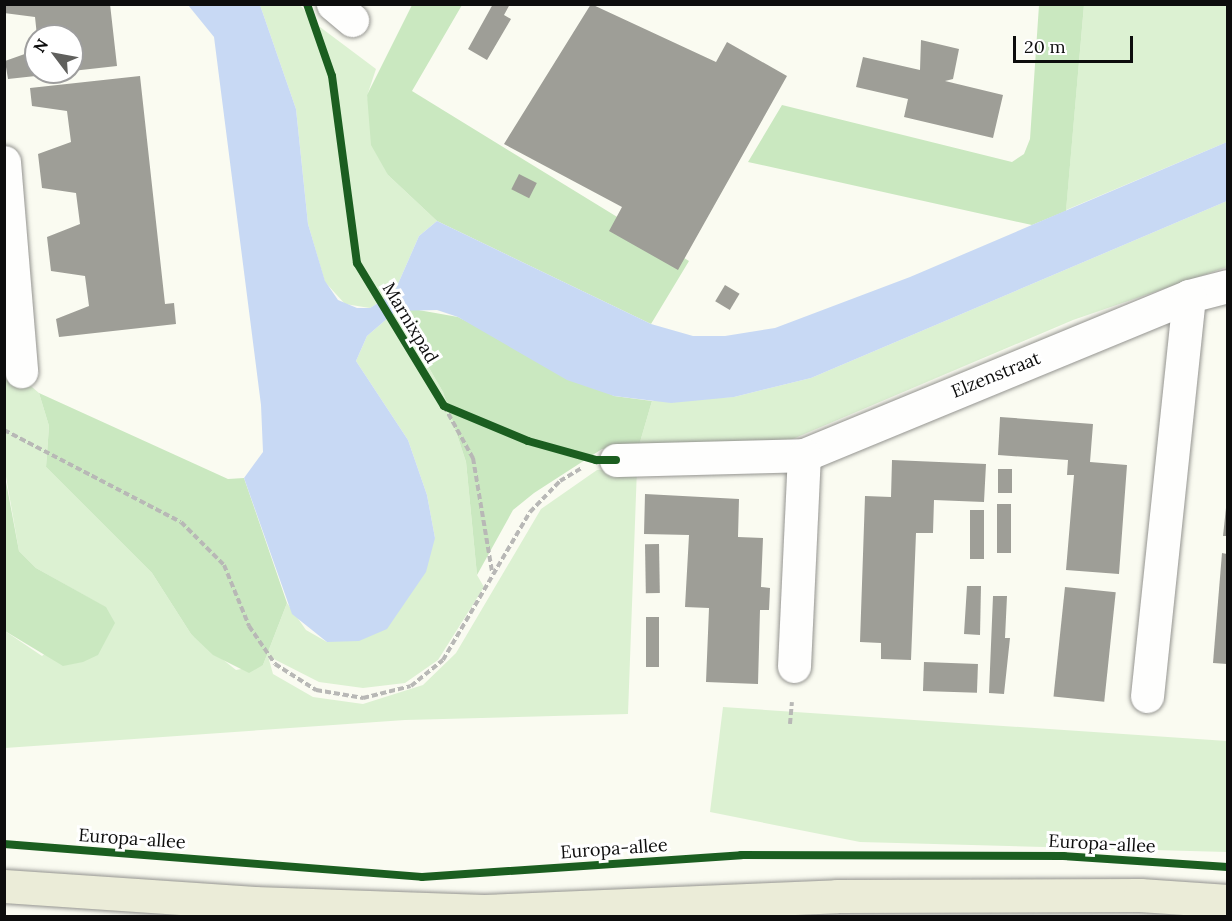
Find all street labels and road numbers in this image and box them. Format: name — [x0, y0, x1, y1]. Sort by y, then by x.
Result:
street label: Marnixpad — [378, 279, 442, 367]
street label: Elzenstraat — [948, 347, 1044, 403]
street label: Europa-allee — [78, 824, 186, 854]
street label: Europa-allee — [1048, 830, 1156, 858]
street label: Europa-allee — [560, 834, 668, 864]

